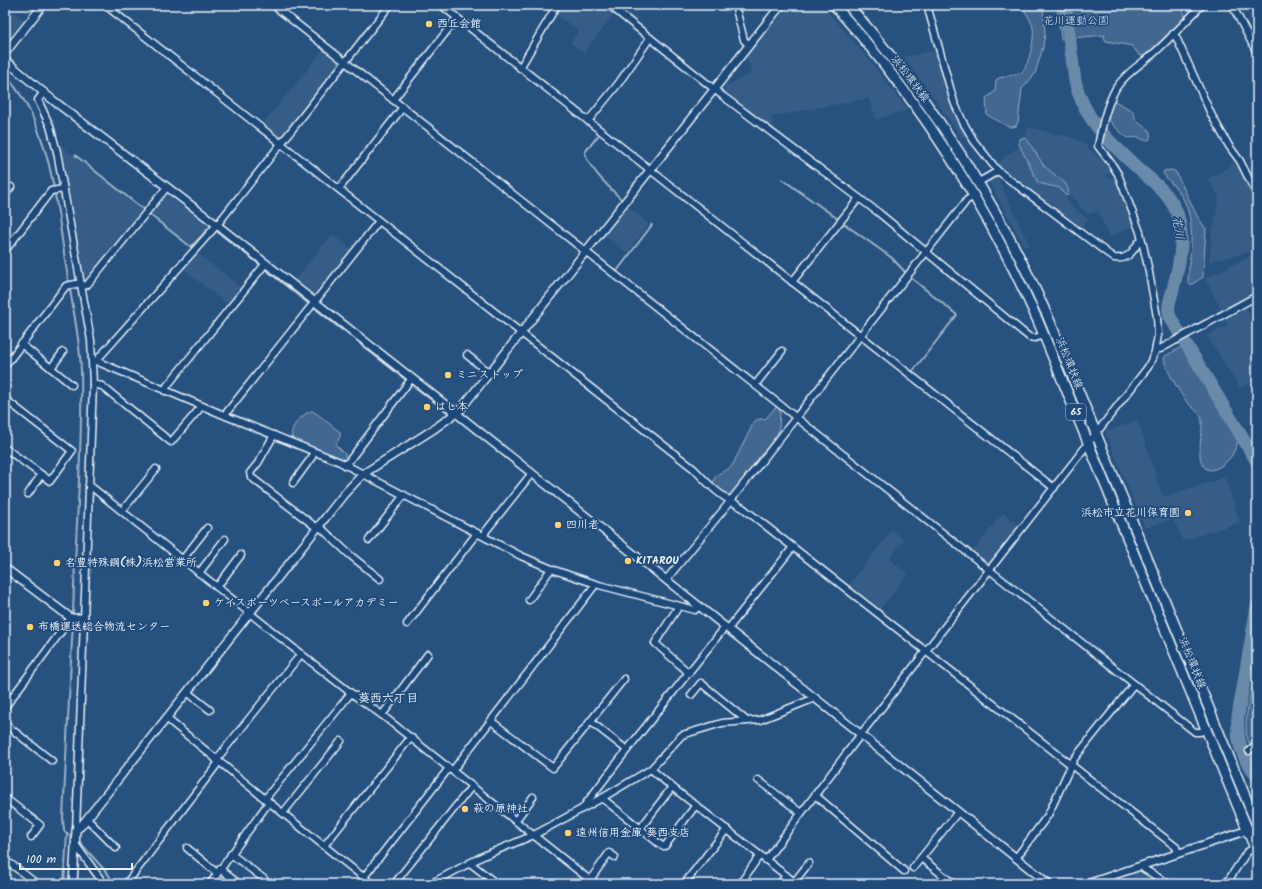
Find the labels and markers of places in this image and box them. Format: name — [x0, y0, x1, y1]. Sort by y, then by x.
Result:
place label: 西丘会館 — [437, 15, 481, 33]
marker: 西丘会館 — [424, 19, 434, 29]
place label: ミニストップ — [456, 366, 523, 384]
marker: ミニストップ — [443, 370, 453, 380]
place label: はし本 — [435, 398, 468, 416]
marker: はし本 — [422, 402, 432, 412]
place label: 浜松市立花川保育園 — [1081, 504, 1180, 522]
marker: 浜松市立花川保育園 — [1183, 508, 1193, 518]
place label: 四川老 — [566, 516, 599, 534]
marker: 四川老 — [553, 520, 563, 530]
place label: KITAROU — [636, 552, 679, 570]
place label: 名豊特殊鋼(株)浜松営業所 — [65, 554, 197, 572]
marker: KITAROU — [623, 556, 633, 566]
marker: 名豊特殊鋼(株)浜松営業所 — [52, 558, 62, 568]
place label: ケイスポーツベースボールアカデミー — [214, 594, 399, 612]
marker: ケイスポーツベースボールアカデミー — [201, 598, 211, 608]
place label: 布橋運送総合物流センター — [38, 618, 170, 636]
marker: 布橋運送総合物流センター — [25, 622, 35, 632]
place label: 萩の原神社 — [473, 800, 528, 818]
marker: 萩の原神社 — [460, 804, 470, 814]
place label: 遠州信用金庫 葵西支店 — [576, 824, 690, 842]
marker: 遠州信用金庫 葵西支店 — [563, 828, 573, 838]

